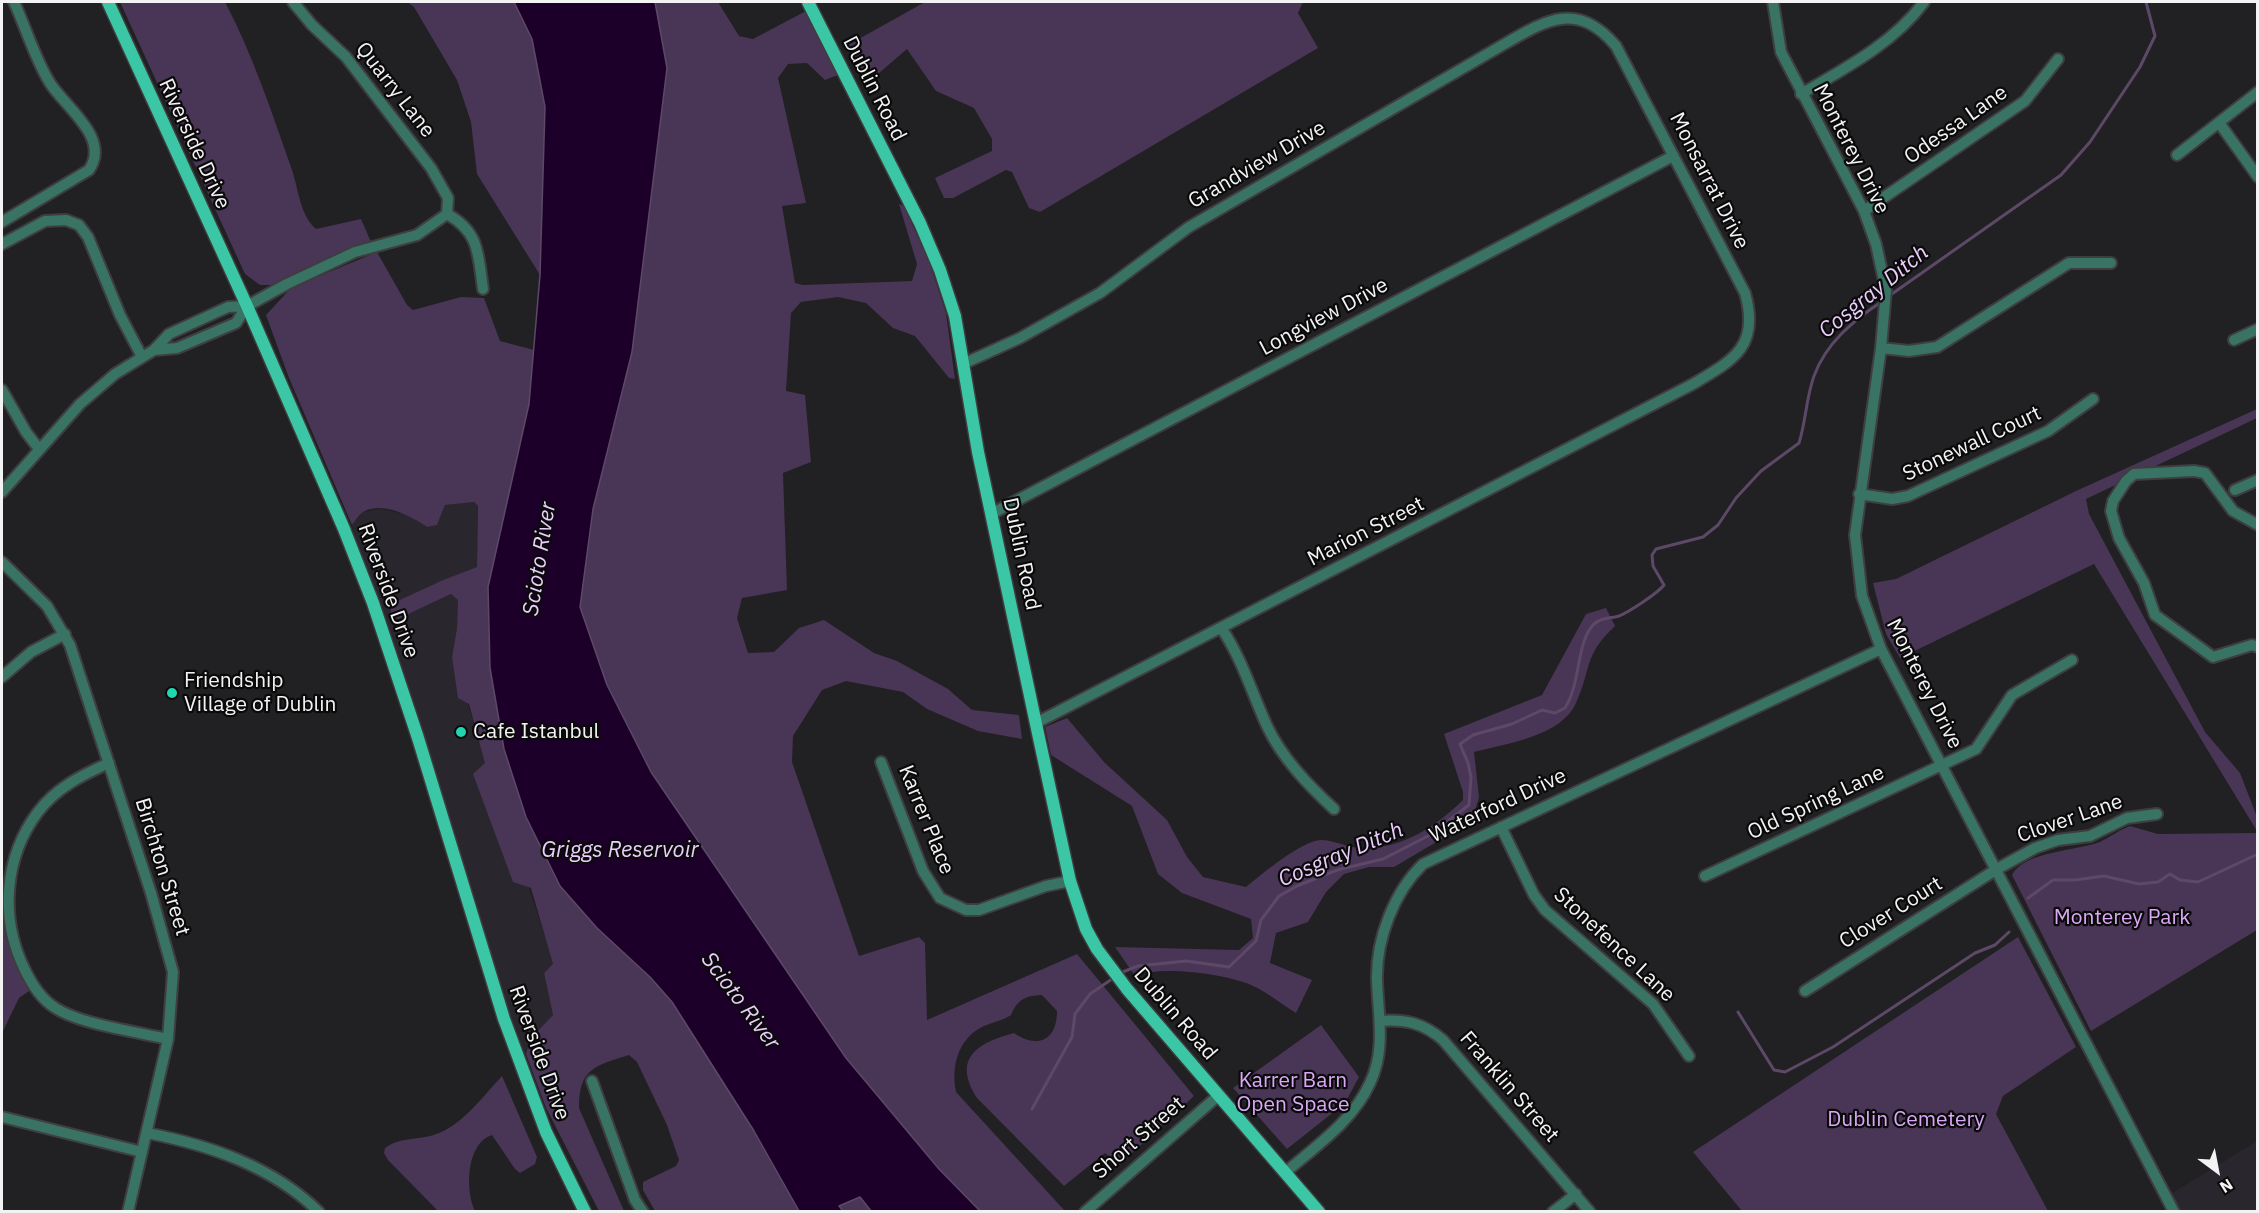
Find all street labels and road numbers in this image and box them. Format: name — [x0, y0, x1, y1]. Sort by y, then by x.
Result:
street label: Dublin Road — [837, 32, 911, 146]
street label: Quarry Lane — [350, 37, 440, 143]
street label: Riverside Drive — [153, 75, 235, 213]
street label: Monterey Drive — [1807, 80, 1895, 218]
street label: Odessa Lane — [1900, 80, 2012, 170]
street label: Monsarrat Drive — [1664, 109, 1754, 253]
street label: Grandview Drive — [1184, 115, 1330, 215]
street label: Longview Drive — [1255, 273, 1393, 361]
street label: Stonewall Court — [1899, 401, 2045, 487]
street label: Marion Street — [1303, 492, 1429, 572]
street label: Dublin Road — [997, 495, 1045, 613]
street label: Riverside Drive — [352, 520, 424, 662]
street label: Monterey Drive — [1880, 615, 1968, 753]
street label: Old Spring Lane — [1744, 760, 1888, 846]
street label: Karrer Place — [893, 762, 959, 878]
street label: Waterford Drive — [1425, 763, 1571, 849]
street label: Clover Lane — [2014, 789, 2126, 849]
street label: Birchton Street — [129, 795, 195, 939]
street label: Clover Court — [1835, 871, 1947, 955]
street label: Stonefence Lane — [1548, 882, 1680, 1008]
street label: Dublin Road — [1128, 963, 1222, 1065]
street label: Riverside Drive — [503, 982, 575, 1124]
street label: Franklin Street — [1454, 1026, 1564, 1148]
street label: Short Street — [1088, 1091, 1190, 1185]

